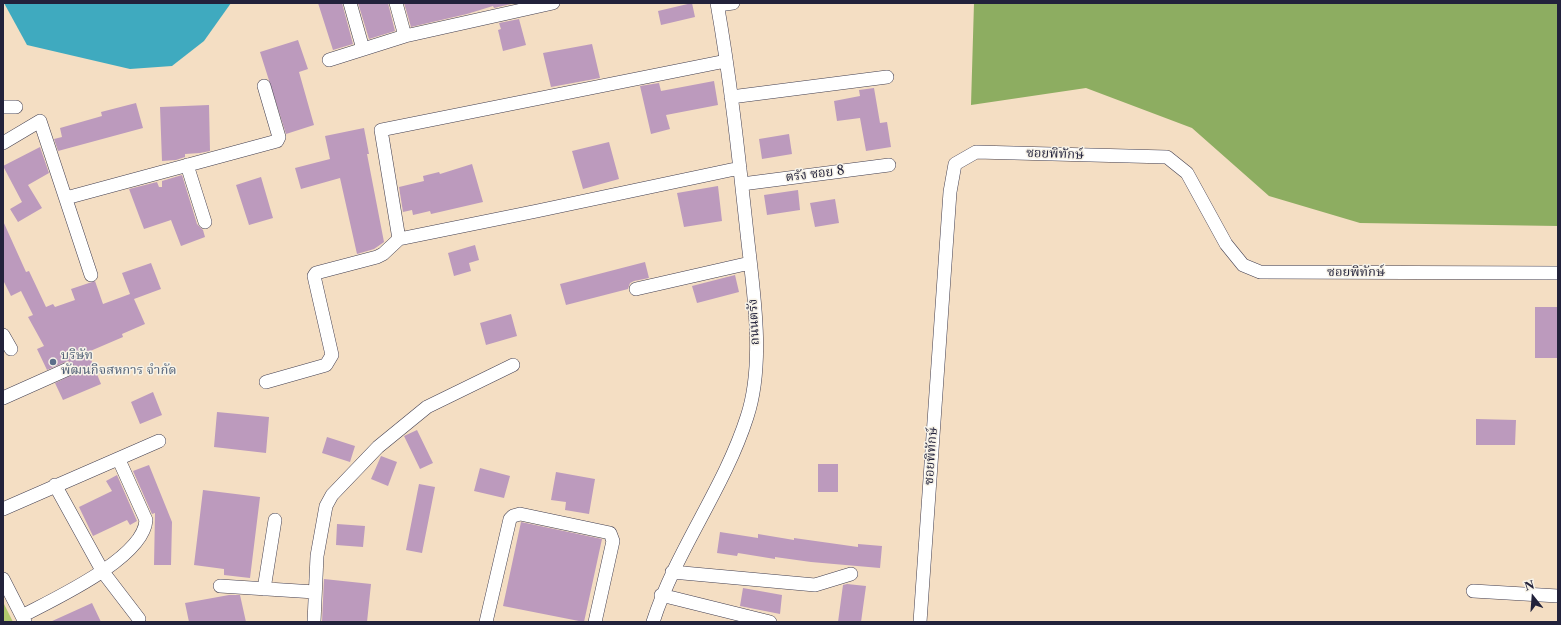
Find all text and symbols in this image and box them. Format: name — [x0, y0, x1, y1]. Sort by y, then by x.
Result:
street label: ซอยพิทักษ์ — [1026, 145, 1084, 163]
street label: ตรัง ซอย 8 — [785, 163, 845, 185]
street label: ซอยพิทักษ์ — [1327, 264, 1385, 280]
street label: ถนนตรัง — [745, 298, 763, 346]
place label: บริษัท พัฒนกิจสหการ จำกัด — [61, 347, 177, 378]
marker: บริษัท พัฒนกิจสหการ จำกัด — [48, 357, 58, 367]
street label: ซอยพิทักษ์ — [921, 427, 941, 485]
north arrow — [1513, 577, 1553, 617]
text: N — [1523, 577, 1536, 594]

